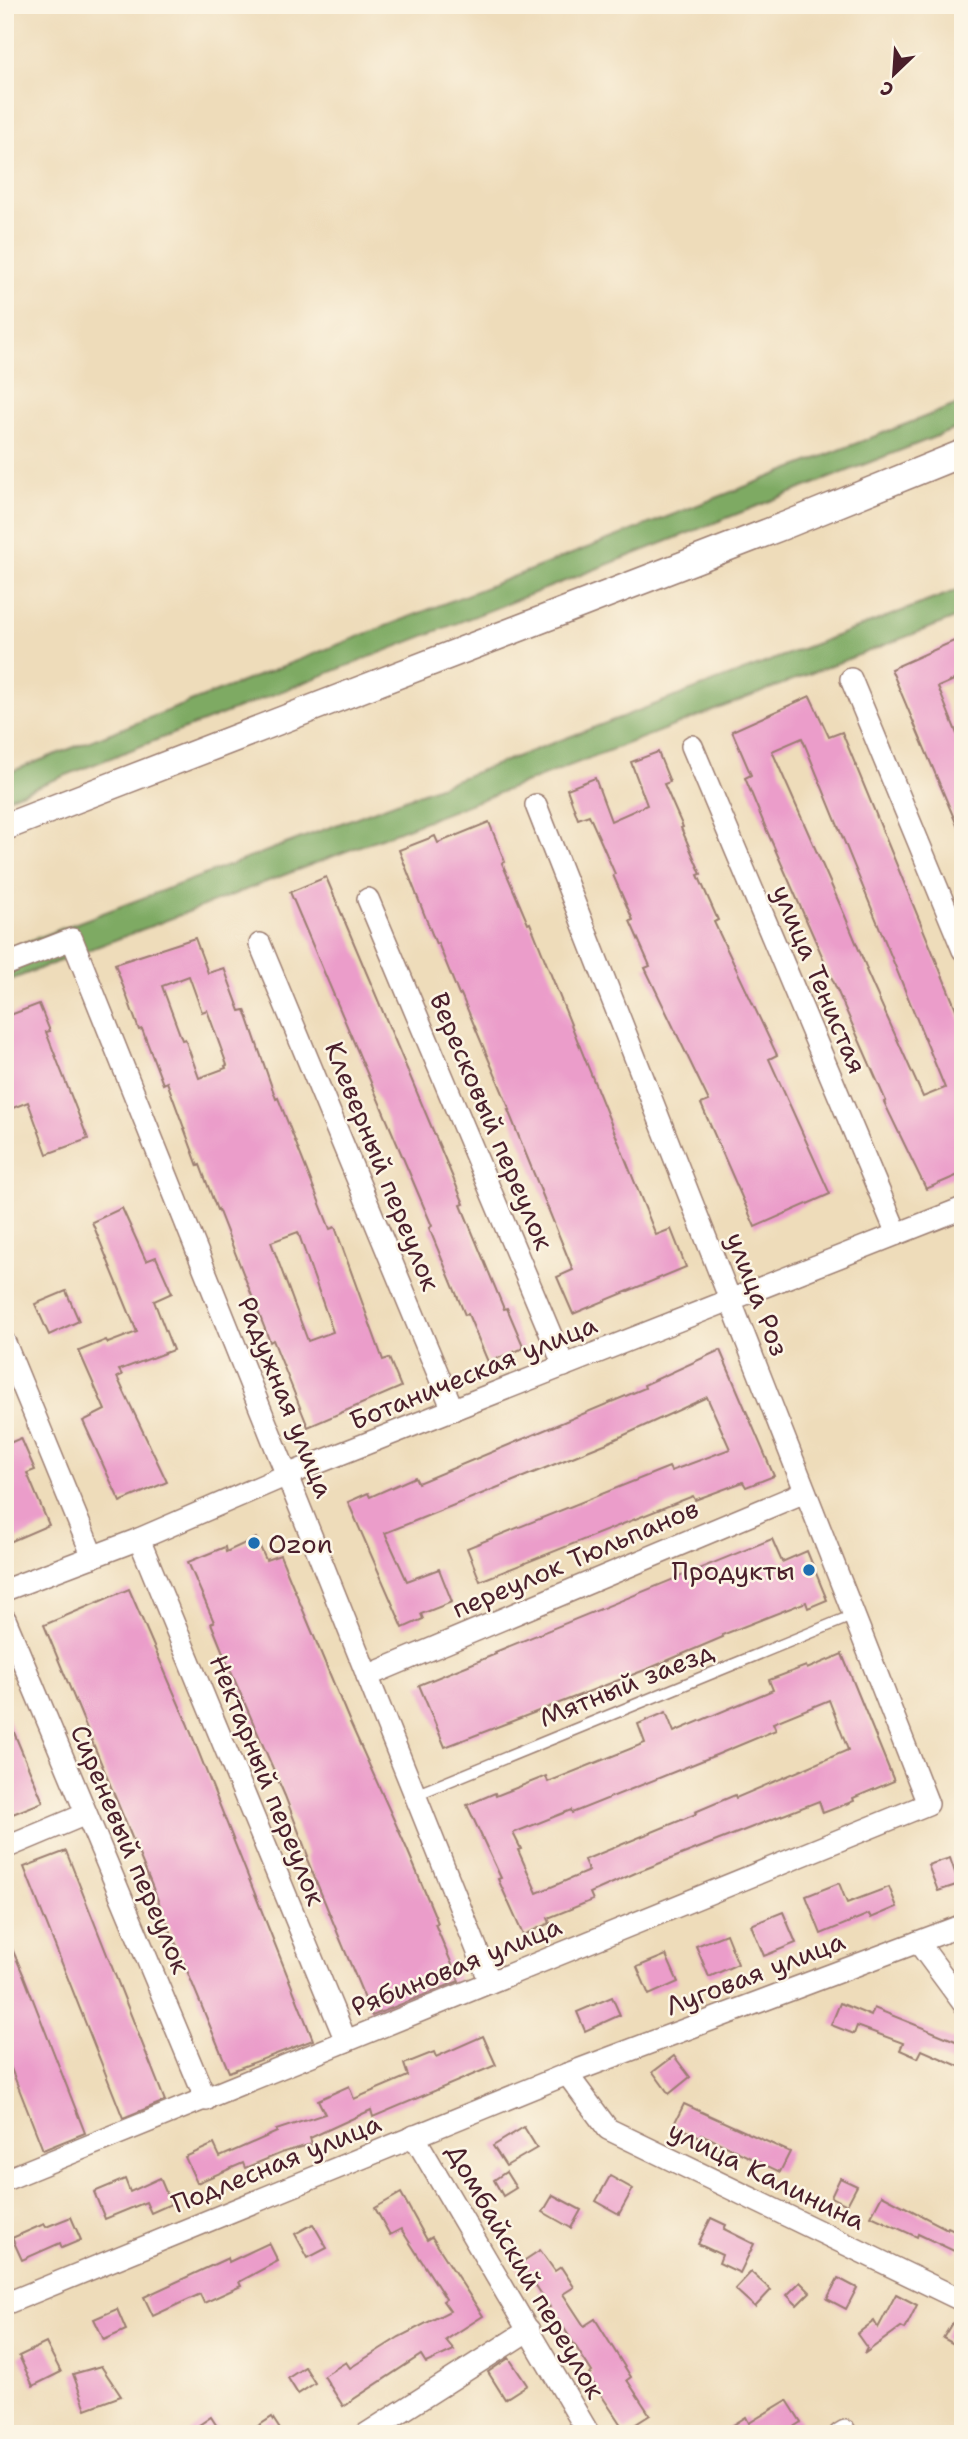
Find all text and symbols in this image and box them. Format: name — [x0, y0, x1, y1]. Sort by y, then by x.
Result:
north arrow — [860, 38, 930, 108]
text: С — [876, 75, 898, 103]
street label: улица Тенистая — [764, 879, 876, 1079]
street label: Вересковый переулок — [422, 987, 562, 1255]
street label: Клеверный переулок — [317, 1036, 449, 1296]
street label: улица Роз — [718, 1227, 798, 1361]
street label: Радужная улица — [230, 1291, 342, 1503]
street label: Ботаническая улица — [344, 1306, 602, 1438]
street label: переулок Тюльпанов — [446, 1490, 704, 1626]
place label: Ozon — [268, 1526, 333, 1561]
marker: Ozon — [246, 1535, 262, 1551]
place label: Продукты — [671, 1553, 795, 1588]
marker: Продукты — [801, 1562, 817, 1578]
street label: Мятный заезд — [534, 1633, 719, 1735]
street label: Нектарный переулок — [202, 1650, 334, 1911]
street label: Сиреневый переулок — [63, 1719, 199, 1979]
street label: Рябиновая улица — [346, 1908, 566, 2024]
street label: Луговая улица — [660, 1923, 850, 2023]
street label: Подлесная улица — [166, 2105, 386, 2221]
street label: улица Калинина — [663, 2112, 871, 2238]
street label: Домбайский переулок — [438, 2137, 614, 2405]

